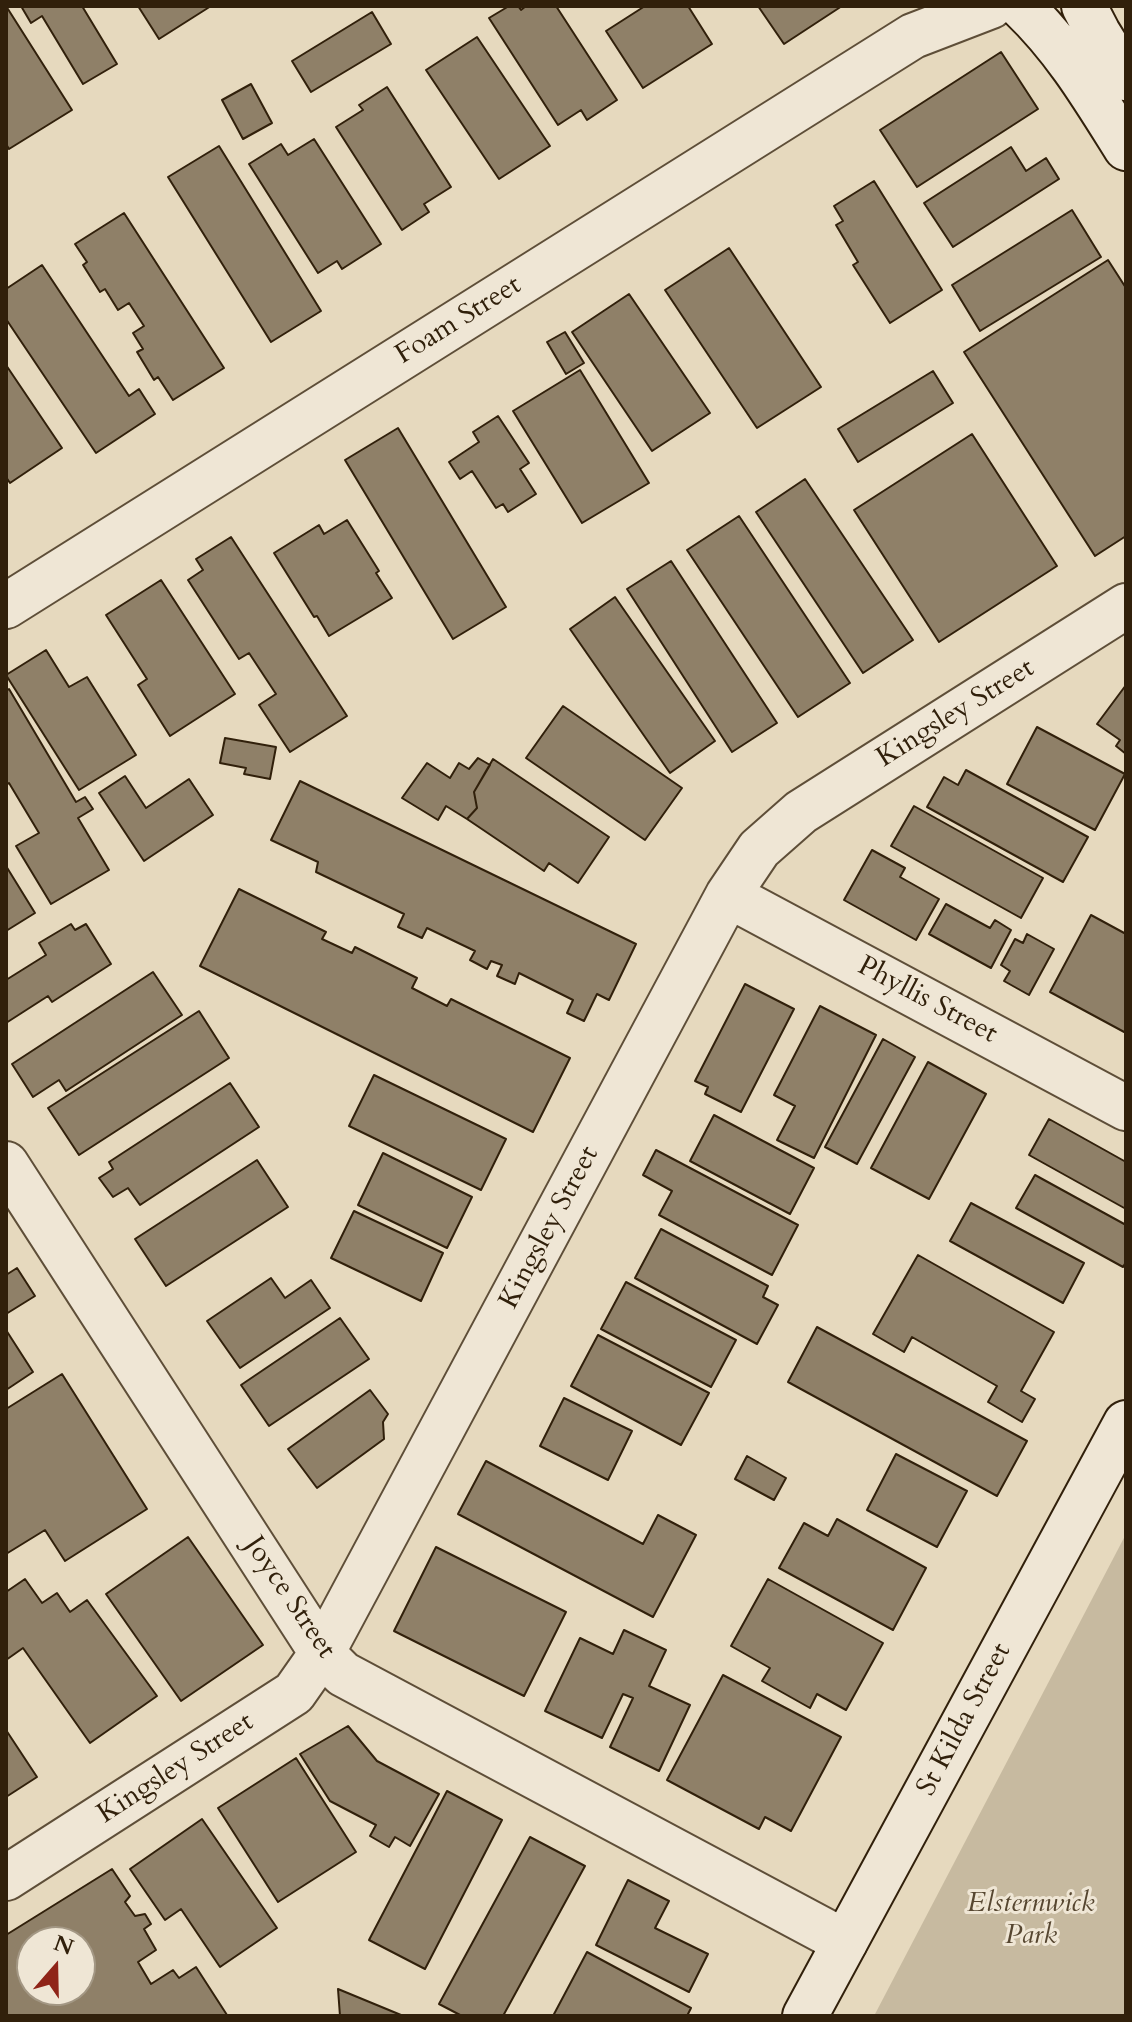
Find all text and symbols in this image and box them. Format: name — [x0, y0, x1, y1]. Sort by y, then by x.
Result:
street label: Foam Street — [390, 269, 528, 373]
street label: Kingsley Street — [871, 652, 1041, 776]
street label: Phyllis Street — [852, 950, 1002, 1052]
street label: Kingsley Street — [493, 1141, 607, 1315]
street label: Joyce Street — [236, 1531, 342, 1665]
street label: St Kilda Street — [911, 1638, 1019, 1802]
street label: Kingsley Street — [92, 1706, 260, 1832]
park label: Elsternwick Park — [967, 1888, 1095, 1954]
north arrow — [16, 1926, 96, 2006]
text: N — [49, 1928, 78, 1963]

